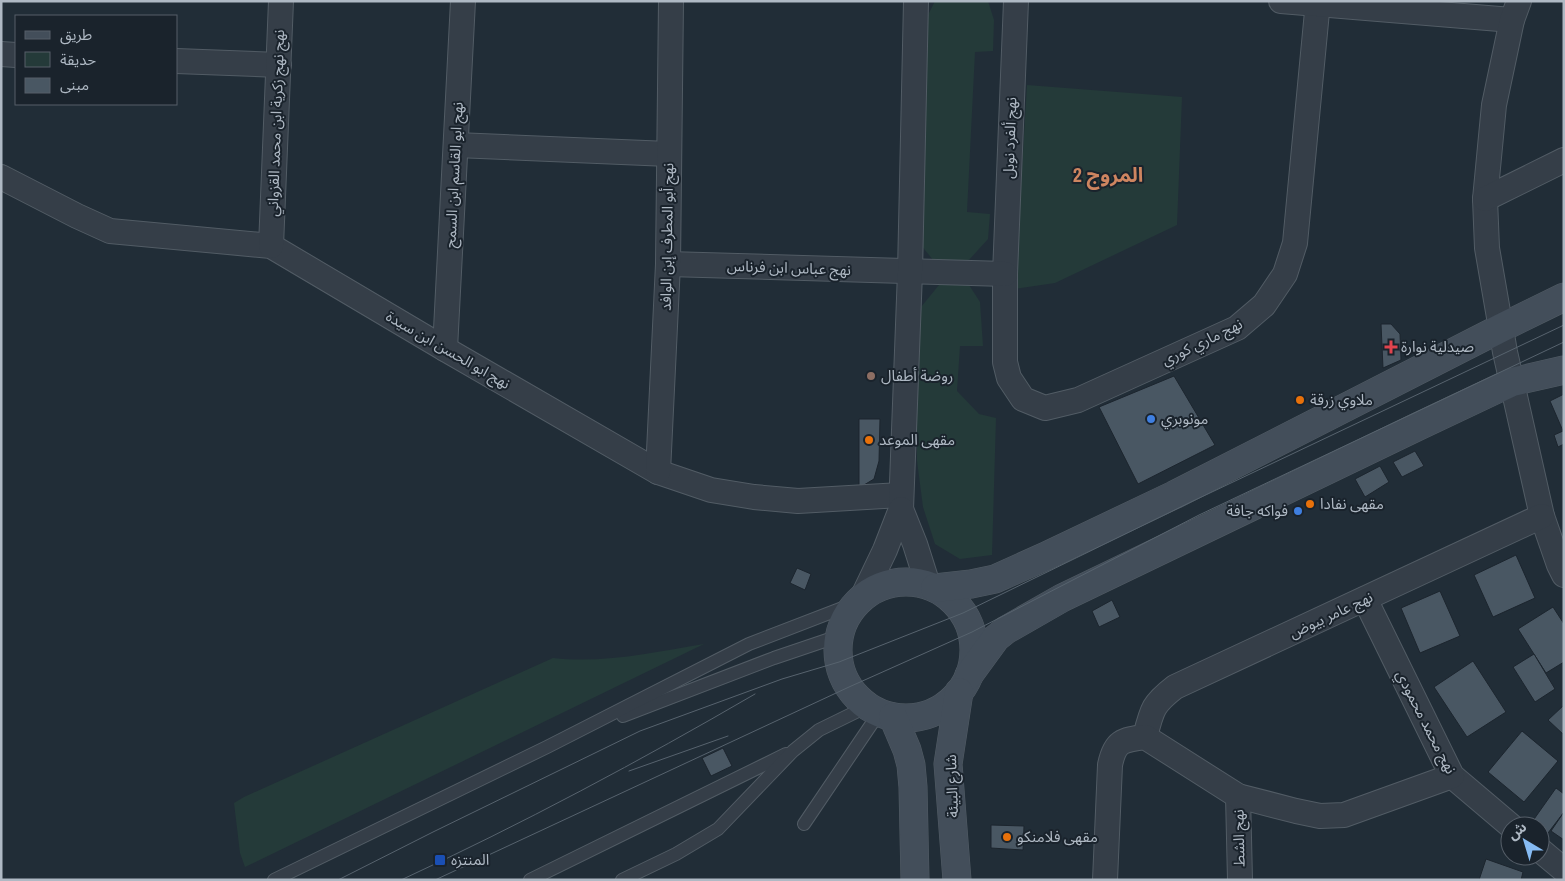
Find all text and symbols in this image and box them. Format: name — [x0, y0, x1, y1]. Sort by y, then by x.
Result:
legend — [15, 15, 178, 105]
text: طريق — [60, 24, 92, 45]
street label: نهج نهج زكرية ابن محمد القزواني — [262, 29, 291, 217]
text: حديقة — [60, 49, 96, 70]
text: مبنى — [60, 74, 89, 95]
street label: نهج ألفرد نوبل — [998, 97, 1023, 179]
street label: نهج ابو القاسم ابن السمح — [439, 101, 470, 249]
district label: المروج 2 — [1073, 161, 1143, 190]
street label: نهج أبو المطرف إبن الوافد — [655, 163, 680, 311]
street label: نهج عباس ابن فرناس — [727, 255, 851, 282]
street label: نهج ابو الحسن ابن سيدة — [381, 305, 514, 396]
street label: نهج ماري كوري — [1158, 313, 1247, 372]
place label: صيدلية نوارة — [1401, 336, 1474, 357]
marker: صيدلية نوارة — [1385, 341, 1397, 353]
place label: روضة أطفال — [881, 365, 953, 386]
marker: روضة أطفال — [865, 370, 877, 382]
place label: ملاوي زرقة — [1310, 389, 1373, 411]
marker: ملاوي زرقة — [1294, 394, 1306, 406]
place label: مونوبري — [1161, 408, 1208, 430]
marker: مونوبري — [1145, 413, 1157, 425]
place label: مقهى الموعد — [879, 429, 955, 450]
marker: مقهى الموعد — [863, 434, 875, 446]
place label: مقهى نفادا — [1320, 493, 1384, 514]
marker: مقهى نفادا — [1304, 498, 1316, 510]
place label: فواكه جافة — [1227, 500, 1288, 521]
marker: فواكه جافة — [1292, 505, 1304, 517]
street label: نهج عامر بيوض — [1285, 586, 1377, 645]
street label: نهج محمد محمودي — [1389, 666, 1462, 778]
street label: شارع البيئة — [940, 754, 965, 818]
street label: نهج الشط — [1228, 809, 1251, 867]
north arrow — [1500, 816, 1550, 866]
text: ش — [1504, 818, 1530, 844]
place label: مقهى فلامنكو — [1017, 826, 1098, 847]
marker: مقهى فلامنكو — [1001, 831, 1013, 843]
place label: المنتزه — [451, 849, 489, 870]
marker: المنتزه — [433, 853, 447, 867]

